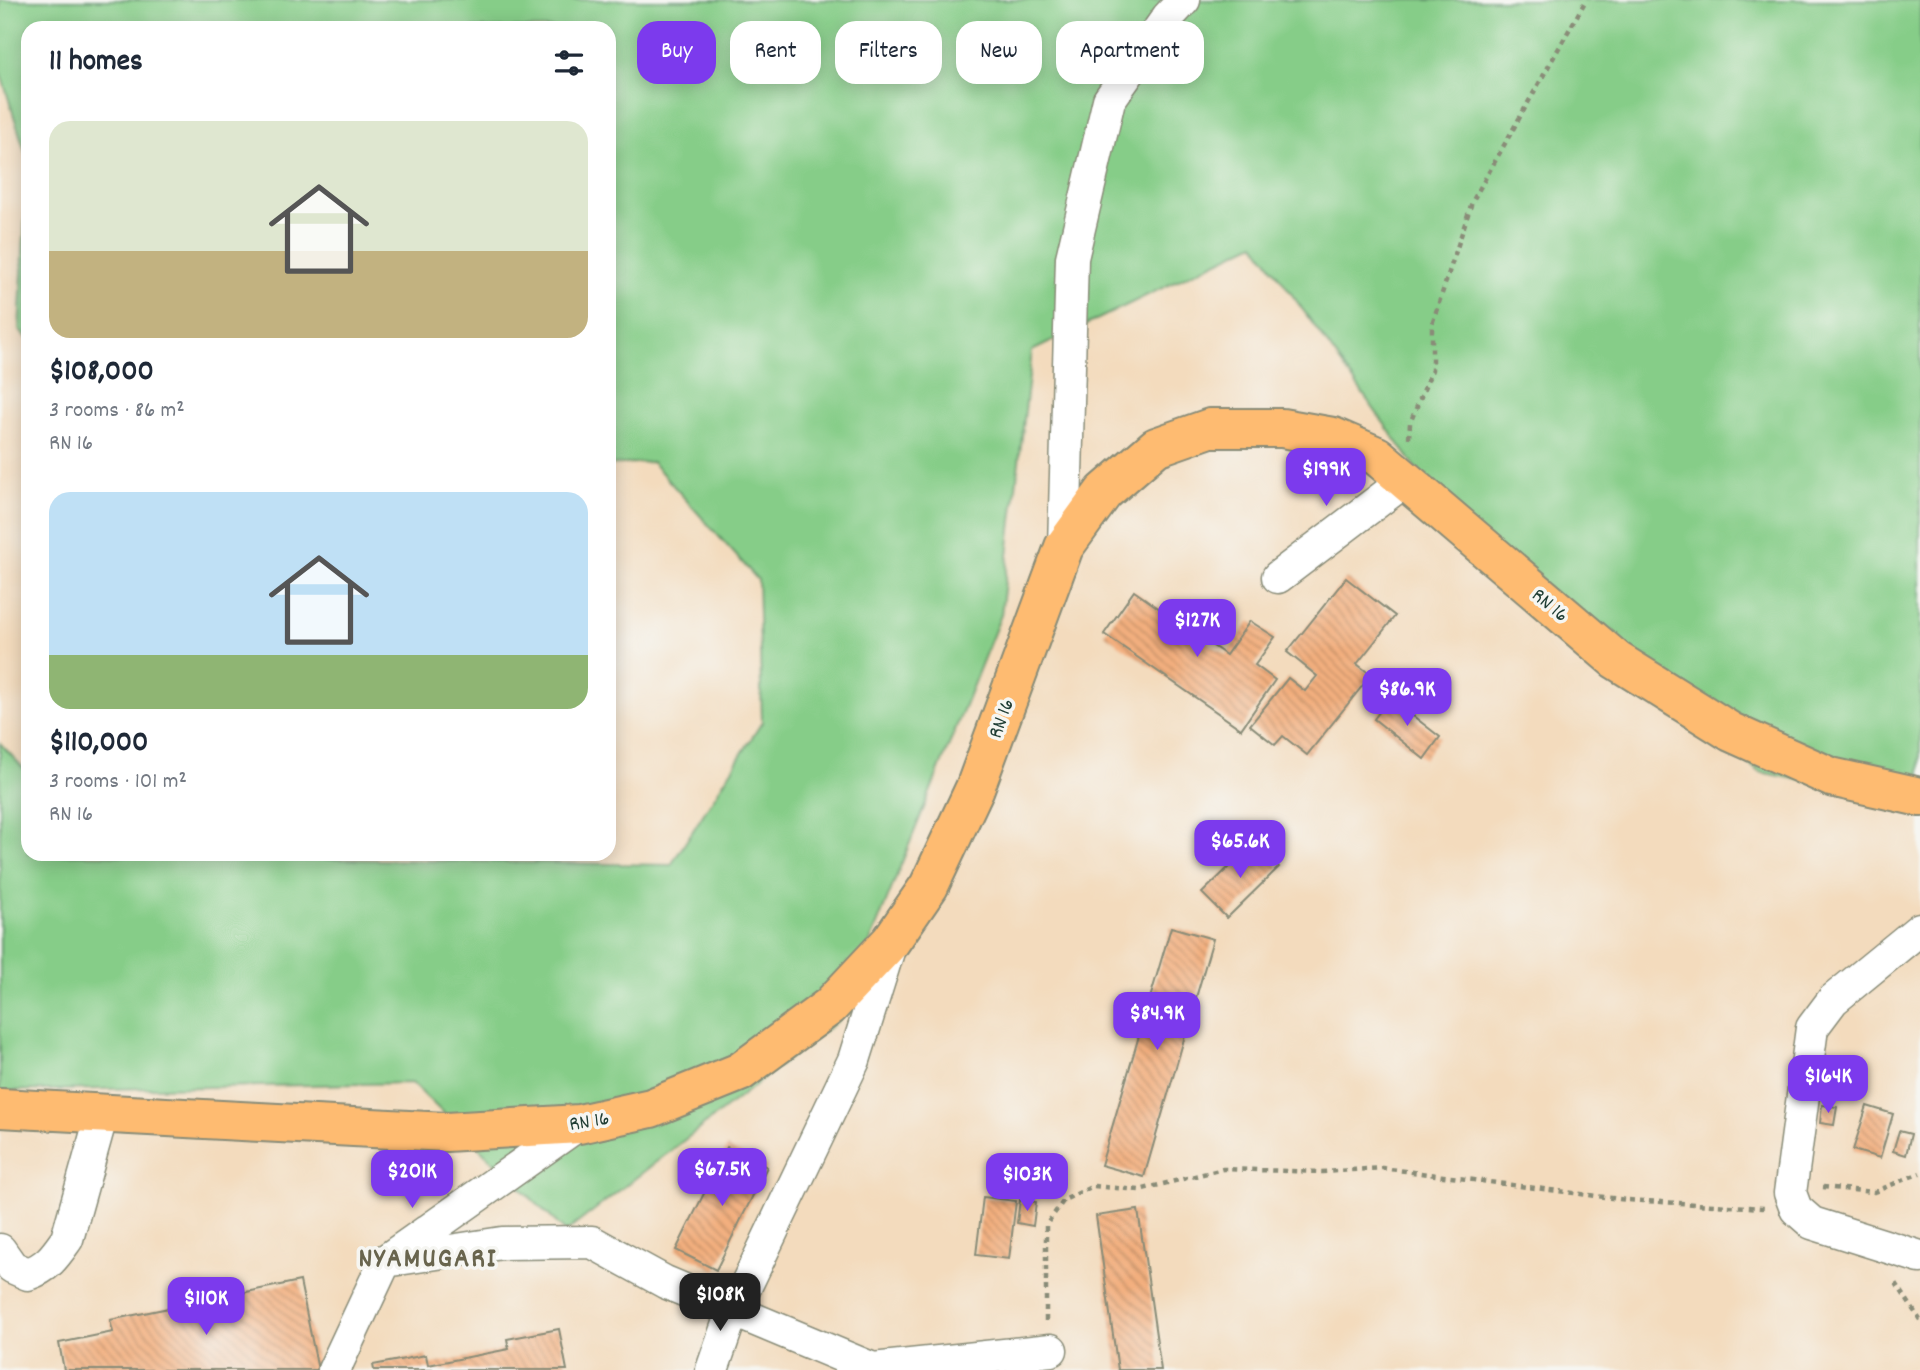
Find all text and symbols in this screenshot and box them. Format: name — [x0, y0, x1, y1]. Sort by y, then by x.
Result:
chip: Buy — [637, 21, 716, 84]
chip: Rent — [730, 21, 821, 84]
chip: Filters — [835, 21, 942, 84]
chip: New — [956, 21, 1042, 84]
chip: Apartment — [1056, 21, 1204, 84]
text: 11 homes — [49, 42, 143, 85]
icon: filters — [550, 44, 588, 82]
icon: home — [256, 166, 382, 292]
text: $108,000 — [49, 352, 154, 395]
text: 3 rooms · 86 m² — [49, 395, 185, 428]
text: RN 16 — [49, 428, 93, 461]
pin: $199K — [1277, 448, 1375, 508]
text: $199K — [1302, 454, 1350, 487]
icon: home — [256, 537, 382, 663]
street label: RN 16 — [1524, 582, 1574, 631]
pin: $127K — [1148, 600, 1246, 659]
text: $127K — [1174, 605, 1220, 638]
pin: $86.9K — [1350, 668, 1464, 728]
text: $86.9K — [1378, 674, 1436, 707]
street label: RN 16 — [982, 695, 1024, 743]
text: $110,000 — [49, 723, 148, 766]
text: 3 rooms · 101 m² — [49, 766, 187, 799]
text: RN 16 — [49, 799, 93, 832]
pin: $65.6K — [1183, 820, 1297, 880]
text: $65.6K — [1210, 826, 1270, 859]
pin: $84.9K — [1100, 992, 1214, 1052]
text: $84.9K — [1129, 998, 1185, 1031]
pin: $164K — [1779, 1056, 1877, 1115]
text: $164K — [1804, 1061, 1852, 1094]
street label: RN 16 — [567, 1105, 612, 1141]
pin: $67.5K — [665, 1148, 779, 1208]
pin: $201K — [363, 1150, 461, 1210]
text: $67.5K — [694, 1154, 750, 1187]
pin: $103K — [978, 1154, 1076, 1213]
text: $201K — [387, 1156, 437, 1189]
text: $103K — [1002, 1159, 1052, 1192]
district label: NYAMUGARI — [358, 1241, 498, 1281]
pin: $108K — [671, 1274, 769, 1333]
pin: $110K — [157, 1278, 255, 1337]
text: $108K — [695, 1279, 745, 1312]
text: $110K — [184, 1283, 228, 1316]

